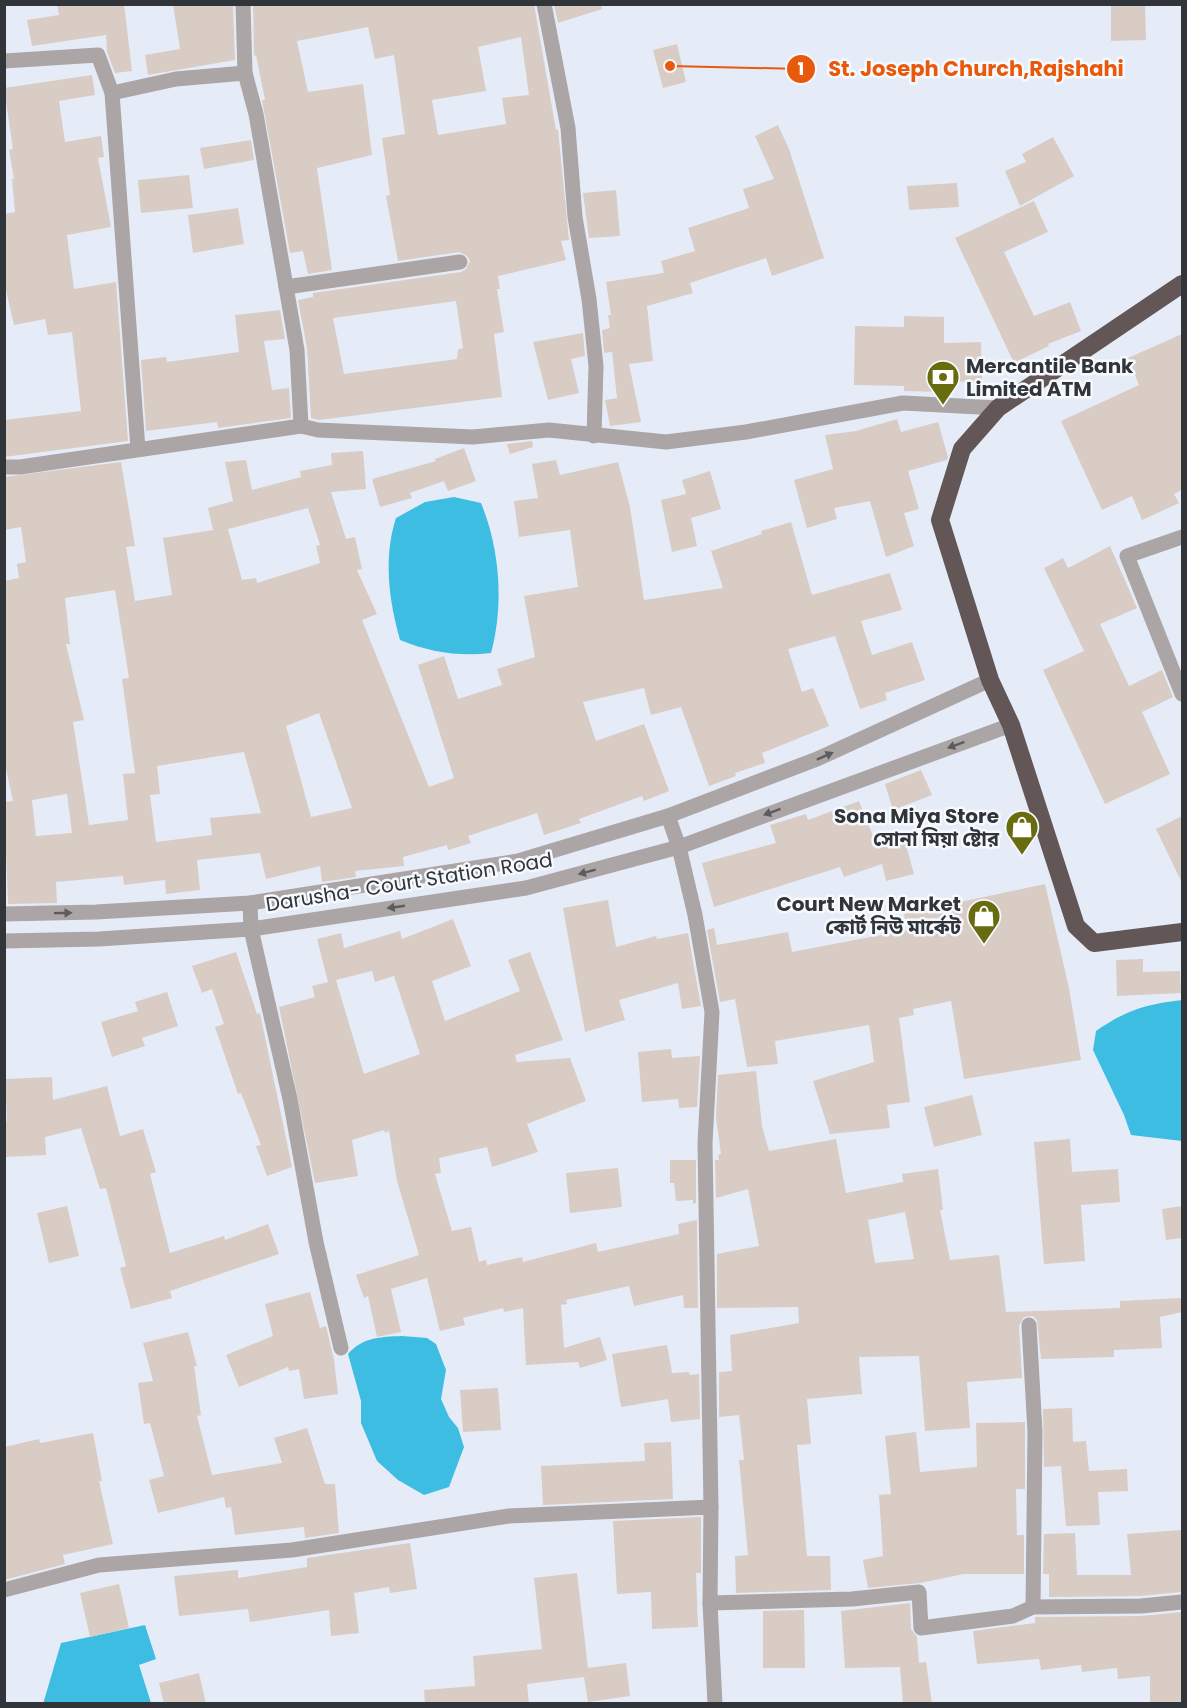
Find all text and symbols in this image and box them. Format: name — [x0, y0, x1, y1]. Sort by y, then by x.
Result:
callout: St. Joseph Church,Rajshahi — [786, 50, 1135, 89]
text: St. Joseph Church,Rajshahi — [828, 54, 1124, 83]
text: 1 — [798, 56, 804, 81]
place label: Mercantile Bank Limited ATM — [966, 352, 1134, 403]
bank icon: Mercantile Bank Limited ATM — [925, 359, 961, 406]
one-way arrow — [946, 740, 964, 750]
one-way arrow — [816, 751, 833, 760]
place label: Sona Miya Store সোনা মিয়া ষ্টোর — [834, 802, 1000, 853]
one-way arrow — [763, 807, 781, 817]
shop icon: Sona Miya Store সোনা মিয়া ষ্টোর — [1004, 809, 1040, 856]
street label: Darusha- Court Station Road — [264, 846, 554, 918]
one-way arrow — [578, 867, 596, 877]
place label: Court New Market কোর্ট নিউ মার্কেট — [776, 890, 962, 941]
shop icon: Court New Market কোর্ট নিউ মার্কেট — [966, 898, 1002, 945]
one-way arrow — [386, 903, 405, 912]
one-way arrow — [53, 908, 72, 918]

